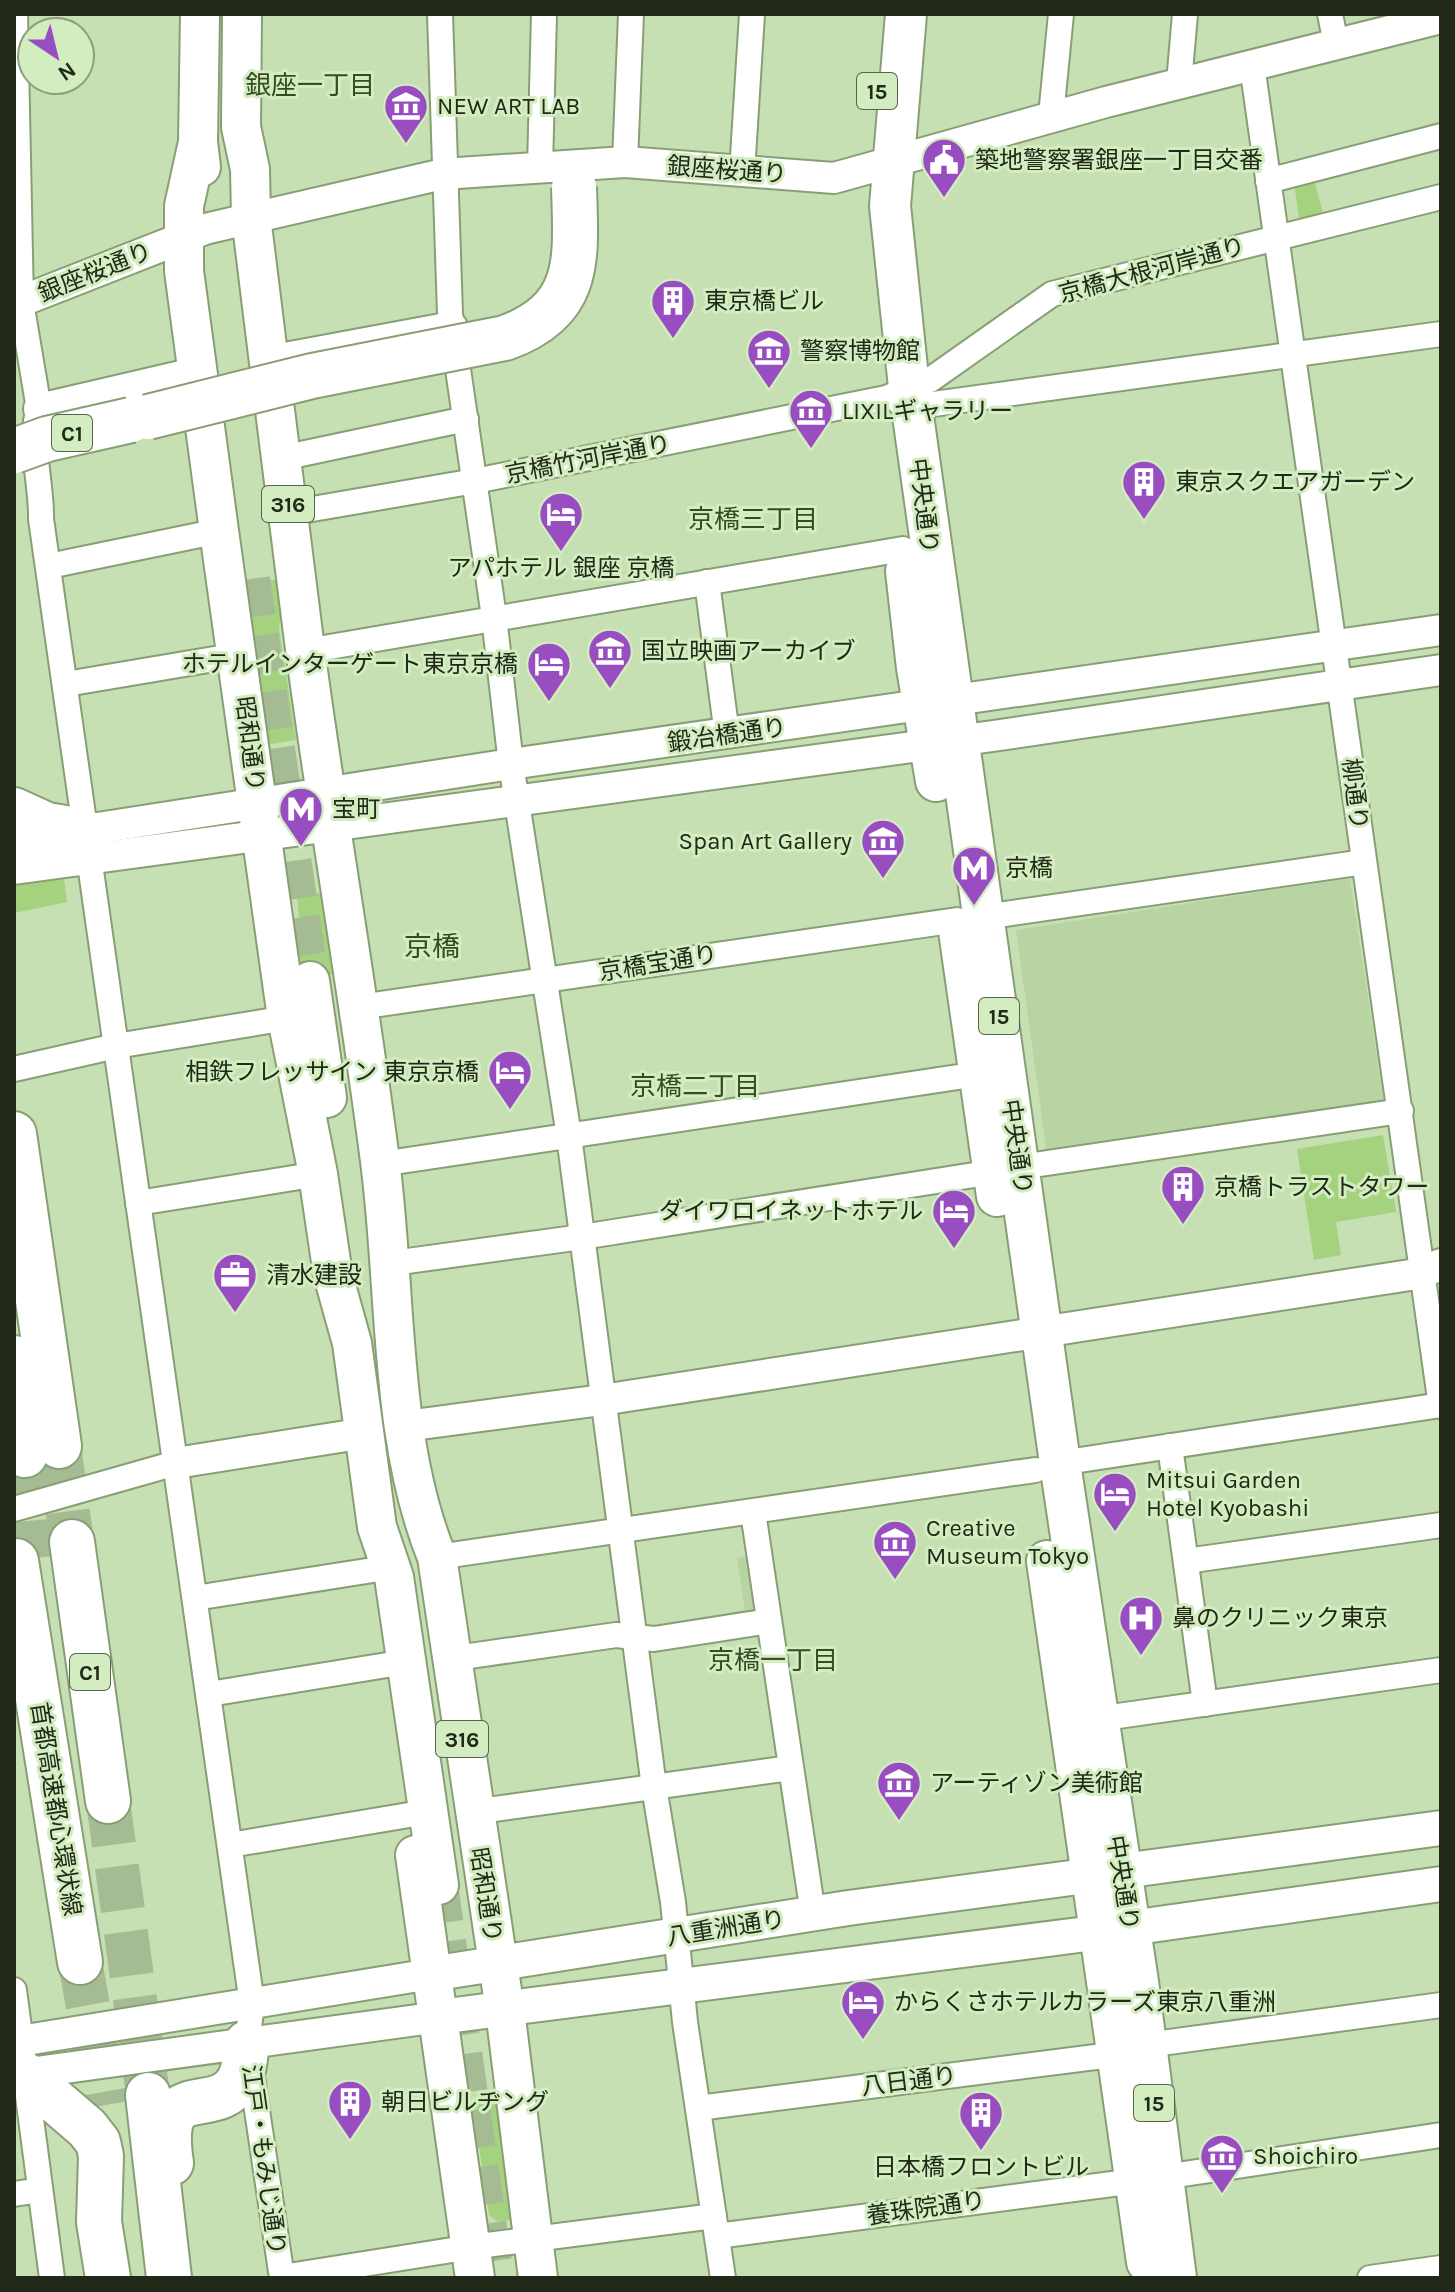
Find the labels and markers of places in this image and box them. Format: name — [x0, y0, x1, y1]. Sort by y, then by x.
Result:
museum icon: NEW ART LAB — [382, 82, 430, 145]
place label: NEW ART LAB — [437, 92, 580, 120]
public building icon: 築地警察署銀座一丁目交番 — [920, 136, 968, 199]
place label: 築地警察署銀座一丁目交番 — [975, 146, 1263, 174]
building icon: 東京橋ビル — [649, 277, 697, 340]
place label: 東京橋ビル — [704, 287, 824, 315]
museum icon: 警察博物館 — [745, 327, 793, 390]
place label: 警察博物館 — [800, 337, 920, 365]
museum icon: LIXILギャラリー — [787, 387, 835, 450]
place label: LIXILギャラリー — [842, 397, 1013, 425]
building icon: 東京スクエアガーデン — [1120, 458, 1168, 521]
place label: 東京スクエアガーデン — [1175, 468, 1415, 496]
hotel icon: アパホテル 銀座 京橋 — [537, 490, 585, 553]
place label: アパホテル 銀座 京橋 — [448, 554, 674, 582]
museum icon: 国立映画アーカイブ — [586, 627, 634, 690]
place label: 国立映画アーカイブ — [641, 637, 856, 665]
hotel icon: ホテルインターゲート東京京橋 — [525, 640, 573, 703]
place label: ホテルインターゲート東京京橋 — [182, 650, 518, 678]
metro station icon: 宝町 — [277, 785, 325, 848]
place label: 宝町 — [332, 795, 380, 823]
museum icon: Span Art Gallery — [859, 817, 907, 880]
place label: Span Art Gallery — [679, 827, 852, 855]
metro station icon: 京橋 — [950, 844, 998, 907]
place label: 京橋 — [1005, 854, 1053, 882]
hotel icon: 相鉄フレッサイン 東京京橋 — [486, 1048, 534, 1111]
place label: 相鉄フレッサイン 東京京橋 — [185, 1058, 479, 1086]
building icon: 京橋トラストタワー — [1159, 1163, 1207, 1226]
place label: 京橋トラストタワー — [1214, 1173, 1430, 1201]
hotel icon: ダイワロイネットホテル — [930, 1187, 978, 1250]
place label: ダイワロイネットホテル — [659, 1197, 923, 1225]
office icon: 清水建設 — [211, 1251, 259, 1314]
place label: 清水建設 — [266, 1261, 362, 1289]
place label: Mitsui Garden Hotel Kyobashi — [1146, 1466, 1309, 1522]
hotel icon: Mitsui Garden Hotel Kyobashi — [1091, 1470, 1139, 1533]
place label: Creative Museum Tokyo — [926, 1514, 1089, 1570]
museum icon: Creative Museum Tokyo — [871, 1518, 919, 1581]
hospital icon: 鼻のクリニック東京 — [1117, 1594, 1165, 1657]
place label: 鼻のクリニック東京 — [1172, 1604, 1388, 1632]
museum icon: アーティゾン美術館 — [875, 1759, 923, 1822]
place label: アーティゾン美術館 — [930, 1769, 1143, 1797]
hotel icon: からくさホテルカラーズ東京八重洲 — [839, 1978, 887, 2041]
place label: からくさホテルカラーズ東京八重洲 — [894, 1988, 1276, 2016]
building icon: 朝日ビルヂング — [326, 2078, 374, 2141]
place label: 朝日ビルヂング — [381, 2088, 549, 2116]
building icon: 日本橋フロントビル — [957, 2089, 1005, 2152]
museum icon: Shoichiro — [1198, 2132, 1246, 2195]
place label: Shoichiro — [1253, 2142, 1358, 2170]
place label: 日本橋フロントビル — [873, 2153, 1089, 2181]

